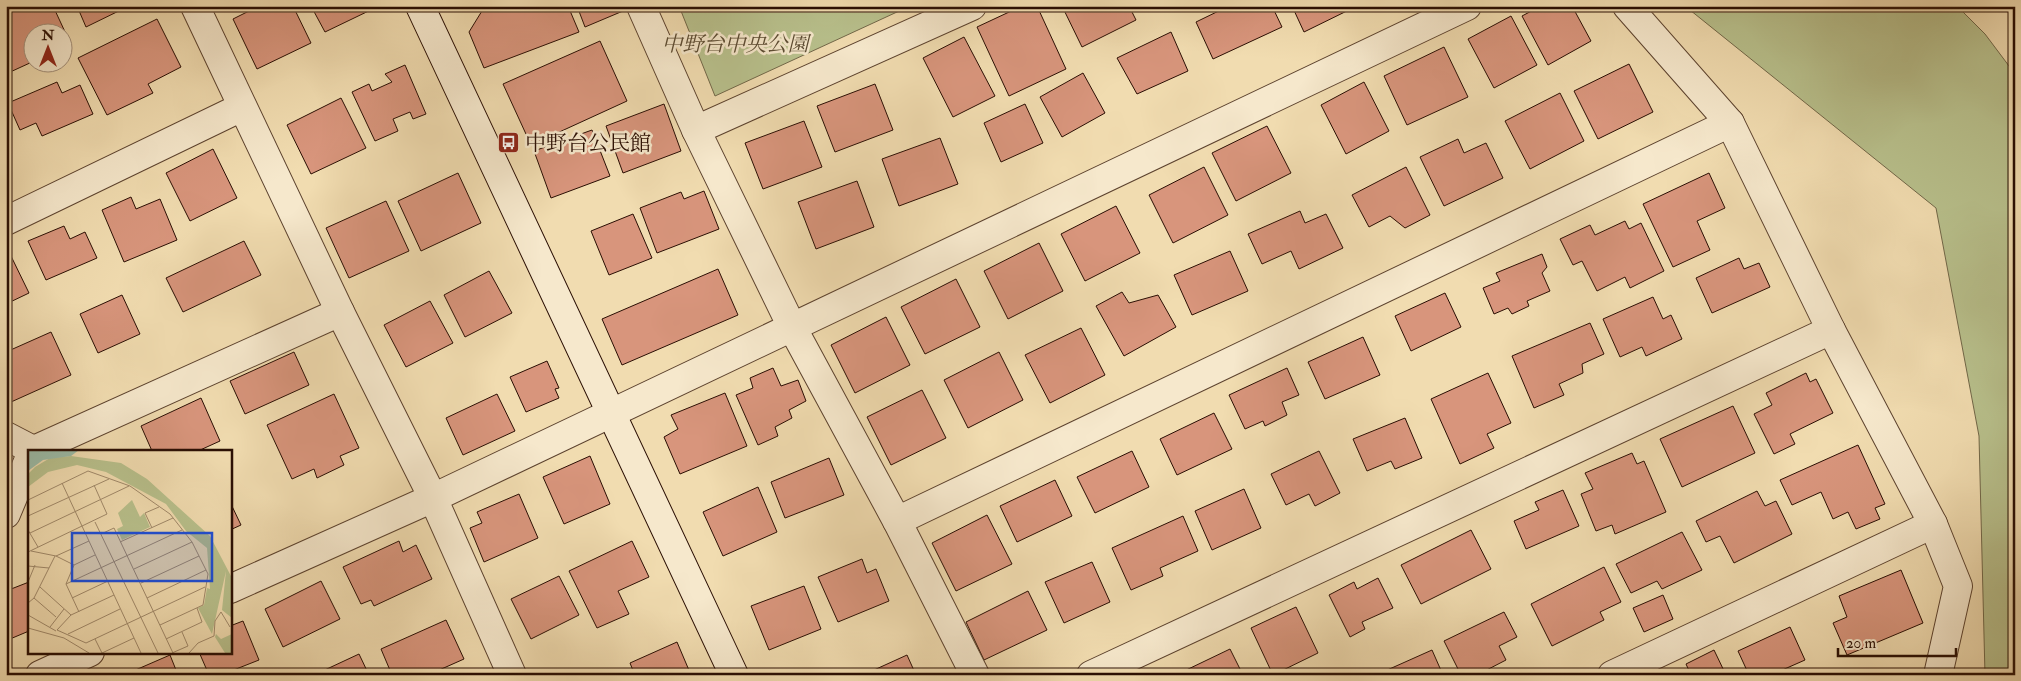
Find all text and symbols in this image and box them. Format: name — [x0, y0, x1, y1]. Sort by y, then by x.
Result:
north arrow — [22, 22, 72, 72]
text: N — [41, 27, 55, 44]
park label: 中野台中央公園 — [662, 31, 811, 58]
place label: 中野台公民館 — [525, 130, 651, 157]
bus stop icon: 中野台公民館 — [497, 131, 521, 155]
inset map — [28, 450, 231, 654]
scale bar — [1838, 626, 1956, 658]
text: 20 m — [1846, 634, 1876, 653]

